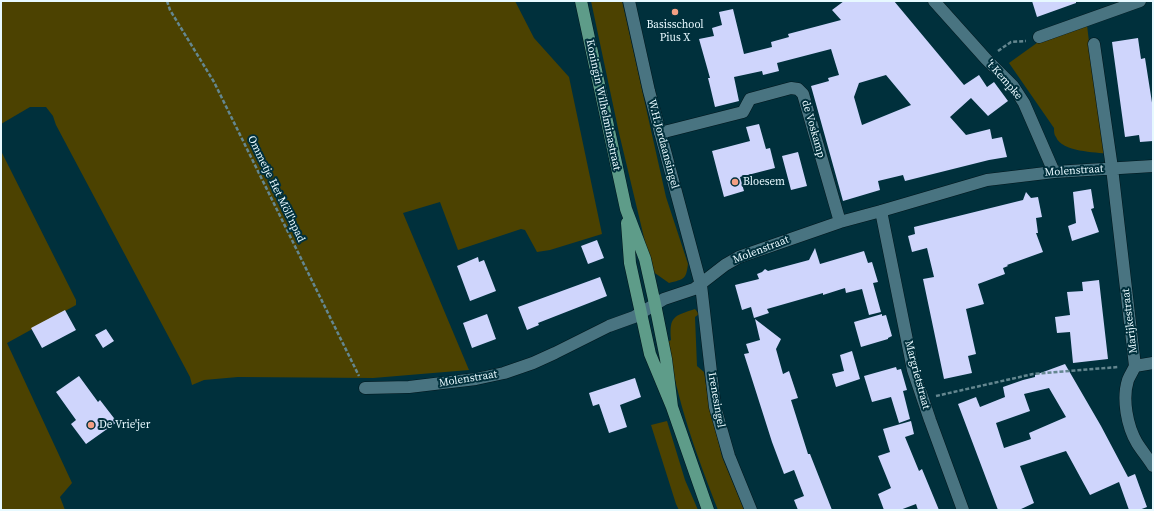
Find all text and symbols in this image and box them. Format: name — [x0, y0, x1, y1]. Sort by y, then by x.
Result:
marker: Basisschool Pius X — [670, 7, 680, 17]
place label: Basisschool Pius X — [646, 18, 704, 44]
street label: Koningin Wilhelminastraat — [583, 38, 623, 172]
street label: 't Kempke — [983, 57, 1025, 103]
street label: W.H.Jordaansingel — [645, 98, 681, 190]
street label: de Voskamp — [798, 99, 828, 159]
street label: Ommetje Het Möll'npad — [244, 134, 308, 244]
street label: Molenstraat — [1044, 162, 1104, 180]
place label: Bloesem — [743, 175, 785, 189]
marker: Bloesem — [730, 177, 740, 187]
street label: Molenstraat — [731, 233, 791, 267]
street label: Marijkestraat — [1119, 288, 1141, 354]
street label: Margrietstraat — [902, 339, 932, 411]
street label: Molenstraat — [438, 368, 498, 390]
street label: Irenesingel — [705, 371, 727, 429]
place label: De Vrie'jer — [99, 418, 150, 432]
marker: De Vrie'jer — [86, 420, 96, 430]

